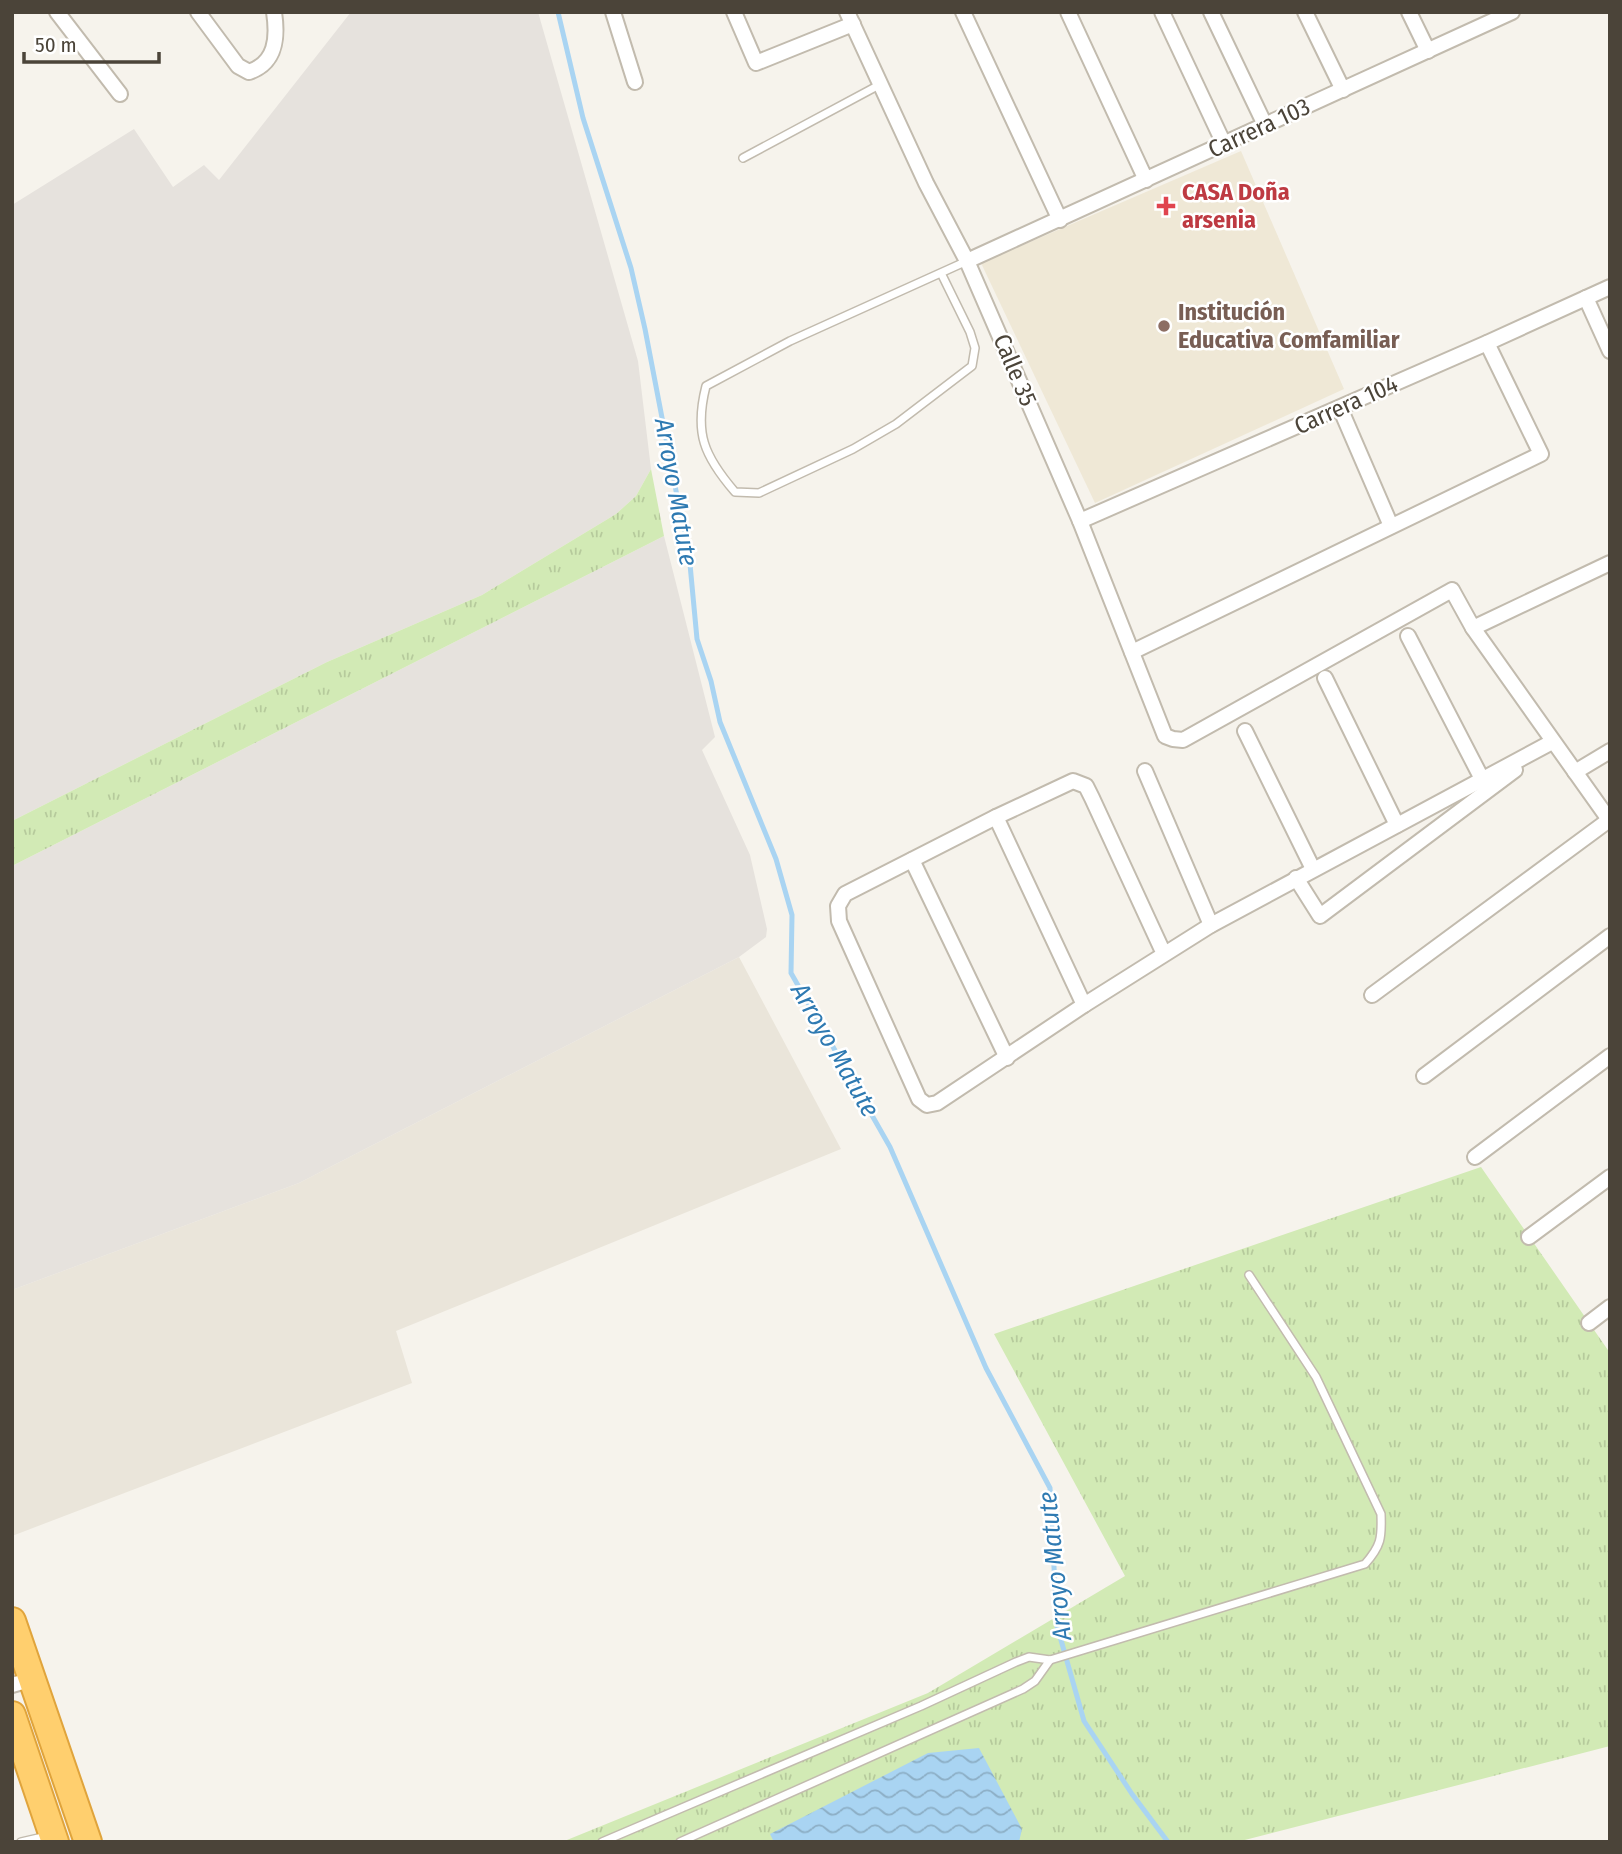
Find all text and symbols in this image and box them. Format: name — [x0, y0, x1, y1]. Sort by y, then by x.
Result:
scale bar — [24, 21, 159, 65]
text: 50 m — [35, 32, 77, 58]
street label: Carrera 103 — [1204, 92, 1314, 164]
place label: CASA Doña arsenia — [1182, 178, 1290, 234]
marker: CASA Doña arsenia — [1156, 196, 1176, 216]
place label: Institución Educativa Comfamiliar — [1178, 298, 1400, 354]
marker: Institución Educativa Comfamiliar — [1156, 318, 1172, 334]
street label: Calle 35 — [987, 330, 1043, 410]
street label: Carrera 104 — [1290, 370, 1402, 440]
water label: Arroyo Matute — [648, 415, 704, 568]
water label: Arroyo Matute — [784, 977, 886, 1122]
water label: Arroyo Matute — [1032, 1490, 1078, 1643]

